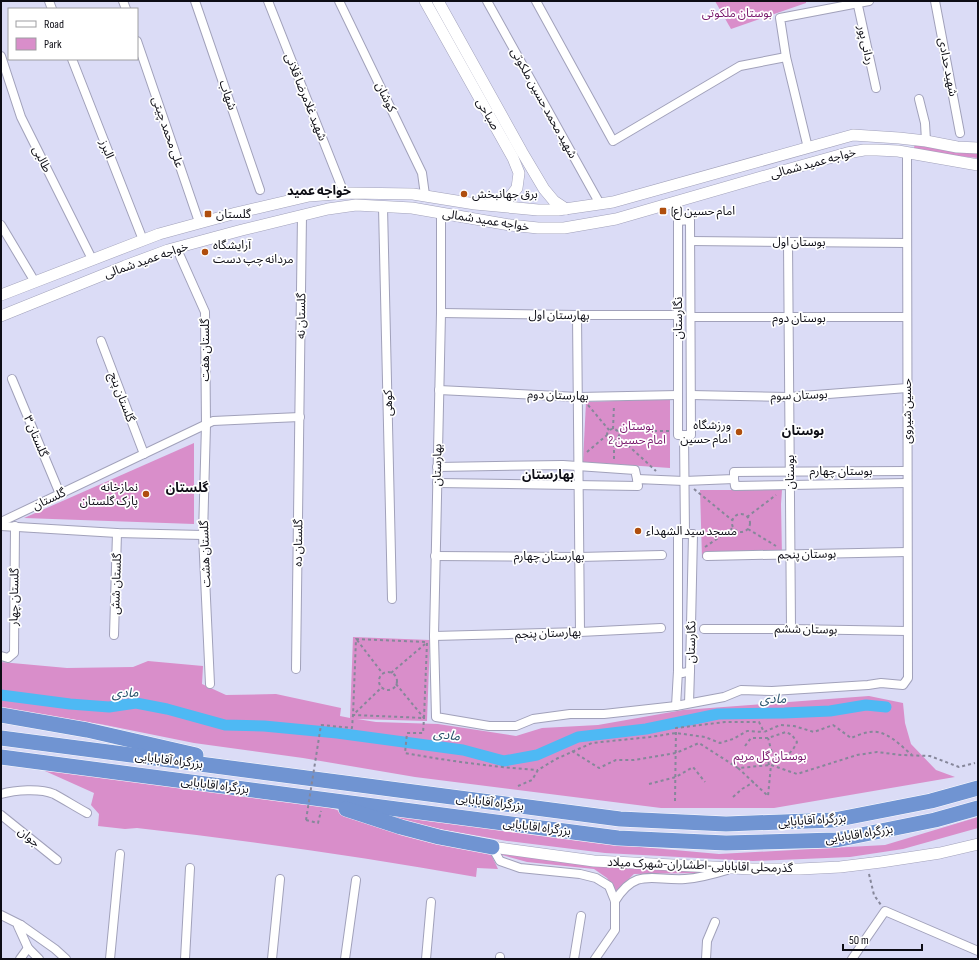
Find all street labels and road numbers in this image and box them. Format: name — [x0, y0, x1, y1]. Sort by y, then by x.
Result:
street label: ردانی پور — [854, 23, 877, 66]
street label: شهید حدادی — [934, 36, 961, 98]
street label: شهید محمد حسین ملکوتی — [507, 45, 580, 161]
street label: شهید غلامرضا قلانی — [281, 51, 330, 143]
street label: شهاب — [215, 78, 240, 112]
street label: کوشان — [372, 80, 400, 116]
street label: علی محمد چیتی — [148, 95, 187, 170]
street label: صباحی — [472, 96, 503, 133]
street label: البرز — [96, 137, 117, 161]
street label: طالبی — [29, 143, 55, 175]
street label: خواجه عمید شمالی — [769, 145, 858, 182]
street label: خواجه عمید شمالی — [441, 206, 531, 235]
street label: بوستان اول — [773, 235, 825, 250]
street label: خواجه عمید شمالی — [102, 239, 190, 282]
street label: گلستان نه — [294, 292, 309, 339]
street label: نگارستان — [671, 297, 686, 339]
street label: بهارستان اول — [528, 307, 590, 324]
street label: بوستان دوم — [772, 311, 826, 327]
street label: گلستان هفت — [198, 318, 213, 381]
street label: گلستان پنج — [104, 370, 138, 426]
street label: حسین شیروی — [900, 378, 915, 444]
street label: بهارستان دوم — [527, 387, 589, 405]
street label: بوستان سوم — [770, 387, 828, 405]
street label: کوهی — [381, 389, 396, 416]
street label: گلستان ۳ — [20, 413, 51, 460]
street label: بهارستان — [430, 444, 445, 486]
street label: بوستان — [783, 455, 798, 489]
street label: بوستان چهارم — [810, 464, 872, 480]
street label: گلستان — [30, 485, 69, 514]
street label: گلستان ده — [291, 518, 306, 567]
street label: گلستان هشت — [197, 519, 214, 588]
street label: بوستان پنجم — [778, 546, 836, 564]
street label: بهارستان چهارم — [514, 549, 584, 565]
street label: گلستان شش — [108, 552, 125, 615]
street label: گلستان چهار — [6, 567, 23, 627]
street label: نگارستان — [684, 621, 699, 663]
street label: بوستان ششم — [774, 621, 837, 639]
street label: بهارستان پنجم — [515, 625, 582, 643]
street label: بزرگراه آقابابایی — [134, 749, 204, 772]
street label: بزرگراه اقابابایی — [180, 774, 250, 797]
street label: بزرگراه آقابابایی — [455, 791, 525, 814]
street label: بزرگراه آقابابایی — [777, 811, 847, 830]
street label: بزرگراه اقابابایی — [502, 816, 572, 839]
street label: بزرگراه اقابابایی — [824, 822, 894, 847]
street label: جوان — [15, 824, 43, 851]
street label: گذرمحلی اقابابایی-اطشاران-شهرک میلاد — [607, 855, 794, 876]

